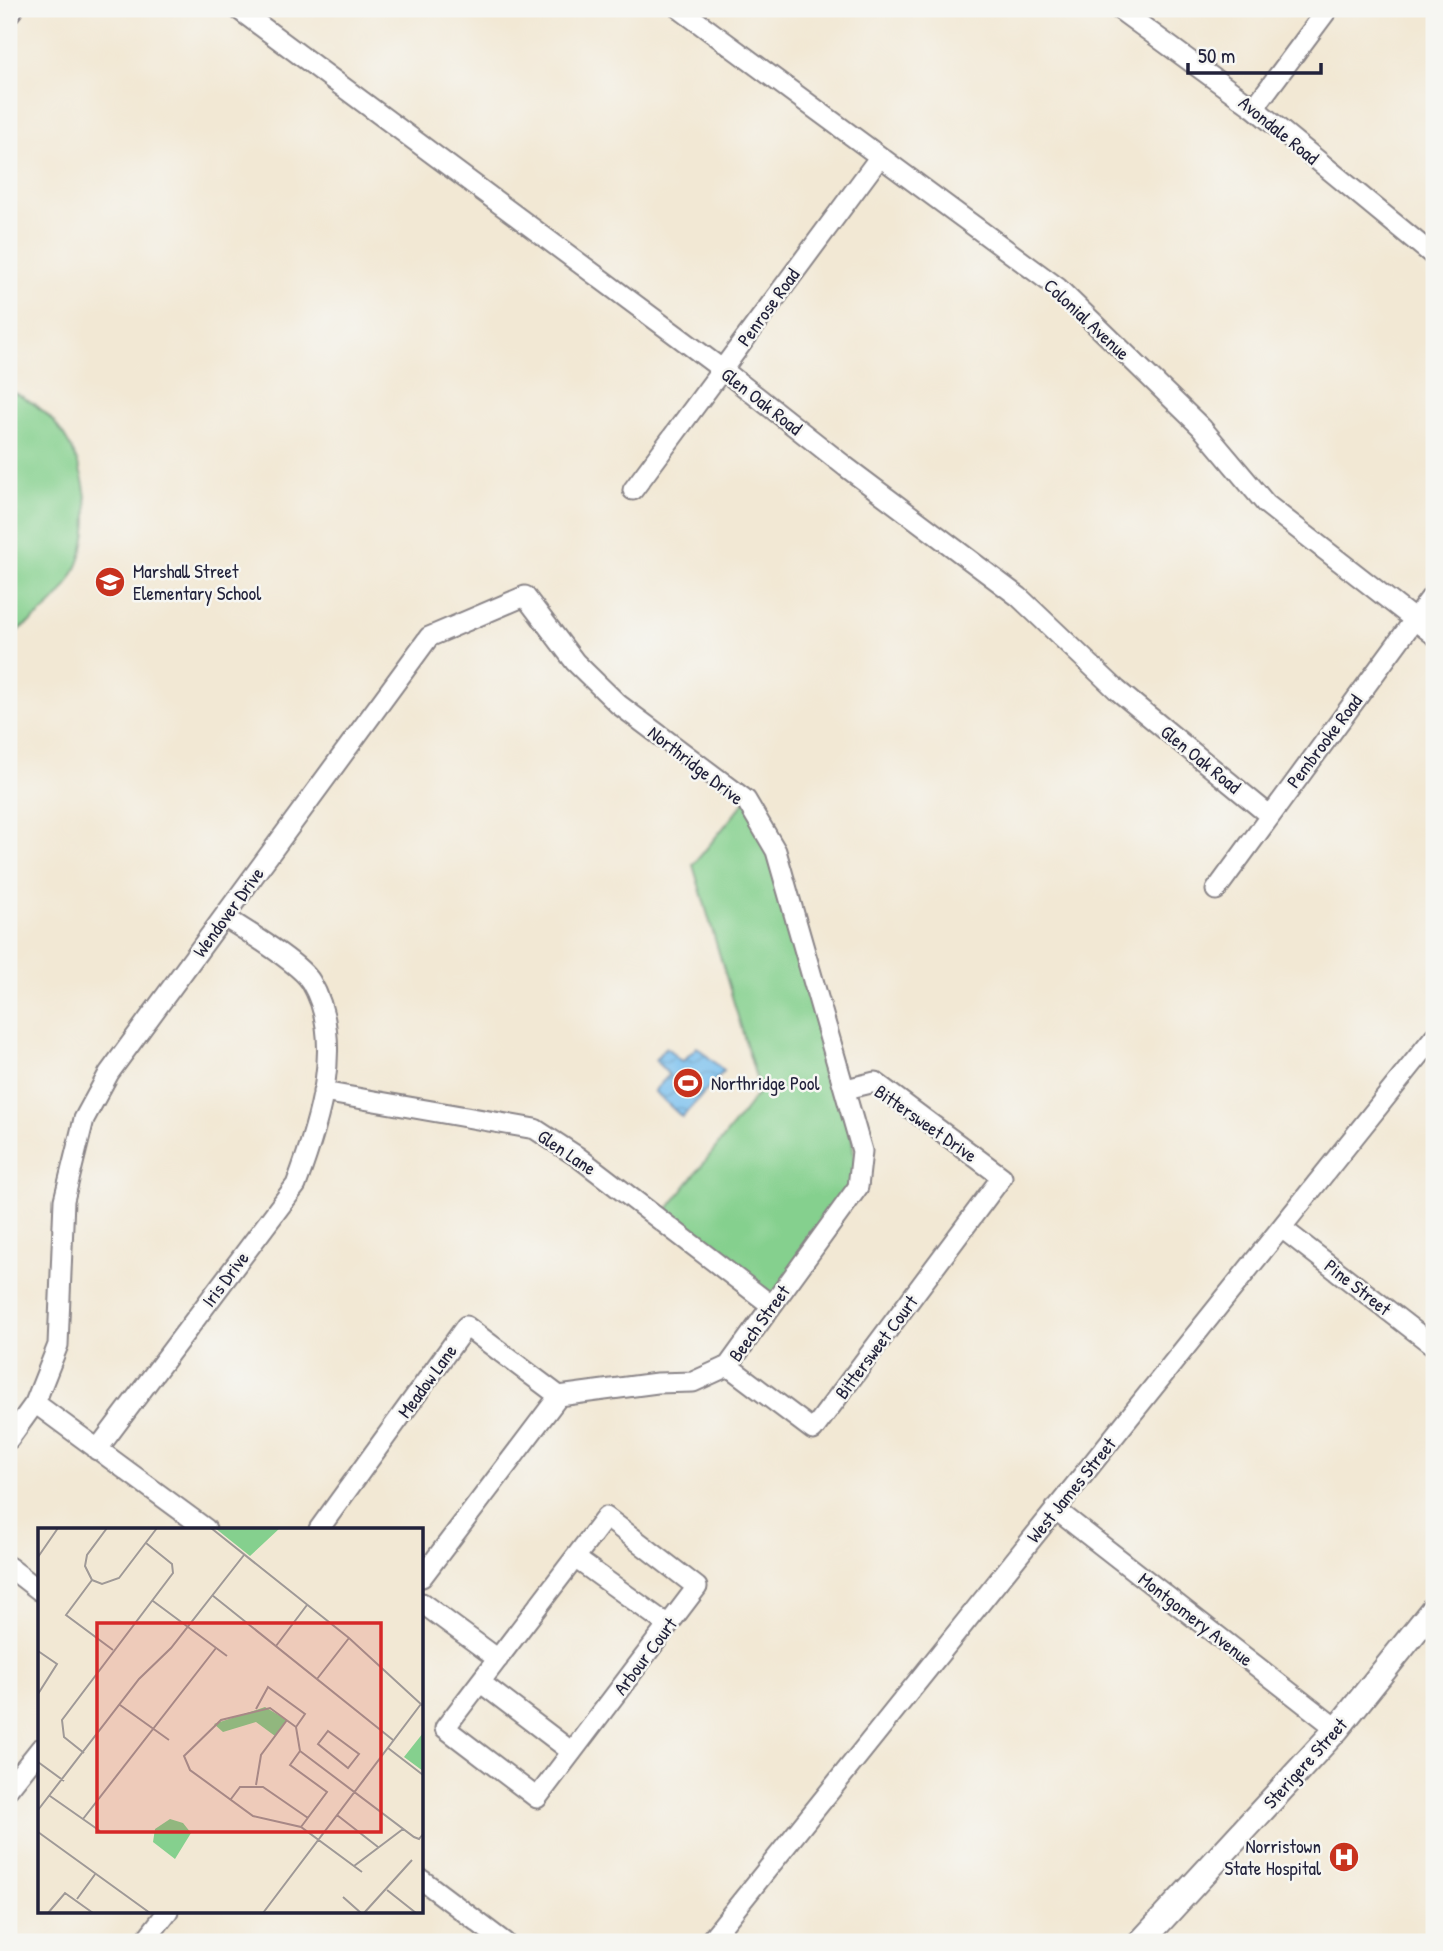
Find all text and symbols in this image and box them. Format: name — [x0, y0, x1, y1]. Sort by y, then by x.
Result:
scale bar — [1188, 32, 1320, 76]
text: 50 m — [1198, 41, 1235, 70]
street label: Avondale Road — [1233, 90, 1325, 171]
street label: Penrose Road — [731, 262, 806, 351]
street label: Colonial Avenue — [1038, 272, 1136, 366]
street label: Glen Oak Road — [716, 361, 808, 441]
place label: Marshall Street Elementary School — [133, 558, 262, 606]
school or university icon: Marshall Street Elementary School — [93, 565, 127, 599]
street label: Pembrooke Road — [1280, 688, 1368, 793]
street label: Northridge Drive — [643, 719, 750, 811]
street label: Glen Oak Road — [1155, 719, 1247, 800]
street label: Wendover Drive — [186, 861, 270, 962]
sports icon: Northridge Pool — [671, 1066, 705, 1100]
place label: Northridge Pool — [711, 1070, 820, 1096]
street label: Bittersweet Drive — [869, 1078, 983, 1168]
street label: Glen Lane — [533, 1123, 602, 1181]
street label: Iris Drive — [196, 1245, 255, 1312]
street label: Pine Street — [1319, 1253, 1397, 1322]
street label: Beech Street — [722, 1279, 796, 1367]
street label: Bittersweet Court — [828, 1289, 924, 1404]
street label: Meadow Lane — [391, 1339, 463, 1423]
street label: West James Street — [1021, 1432, 1122, 1548]
inset map — [38, 1528, 424, 1912]
street label: Montgomery Avenue — [1133, 1566, 1259, 1672]
street label: Arbour Court — [607, 1612, 683, 1700]
street label: Sterigere Street — [1257, 1712, 1353, 1814]
place label: Norristown State Hospital — [1225, 1833, 1322, 1881]
hospital icon: Norristown State Hospital — [1327, 1840, 1361, 1874]

